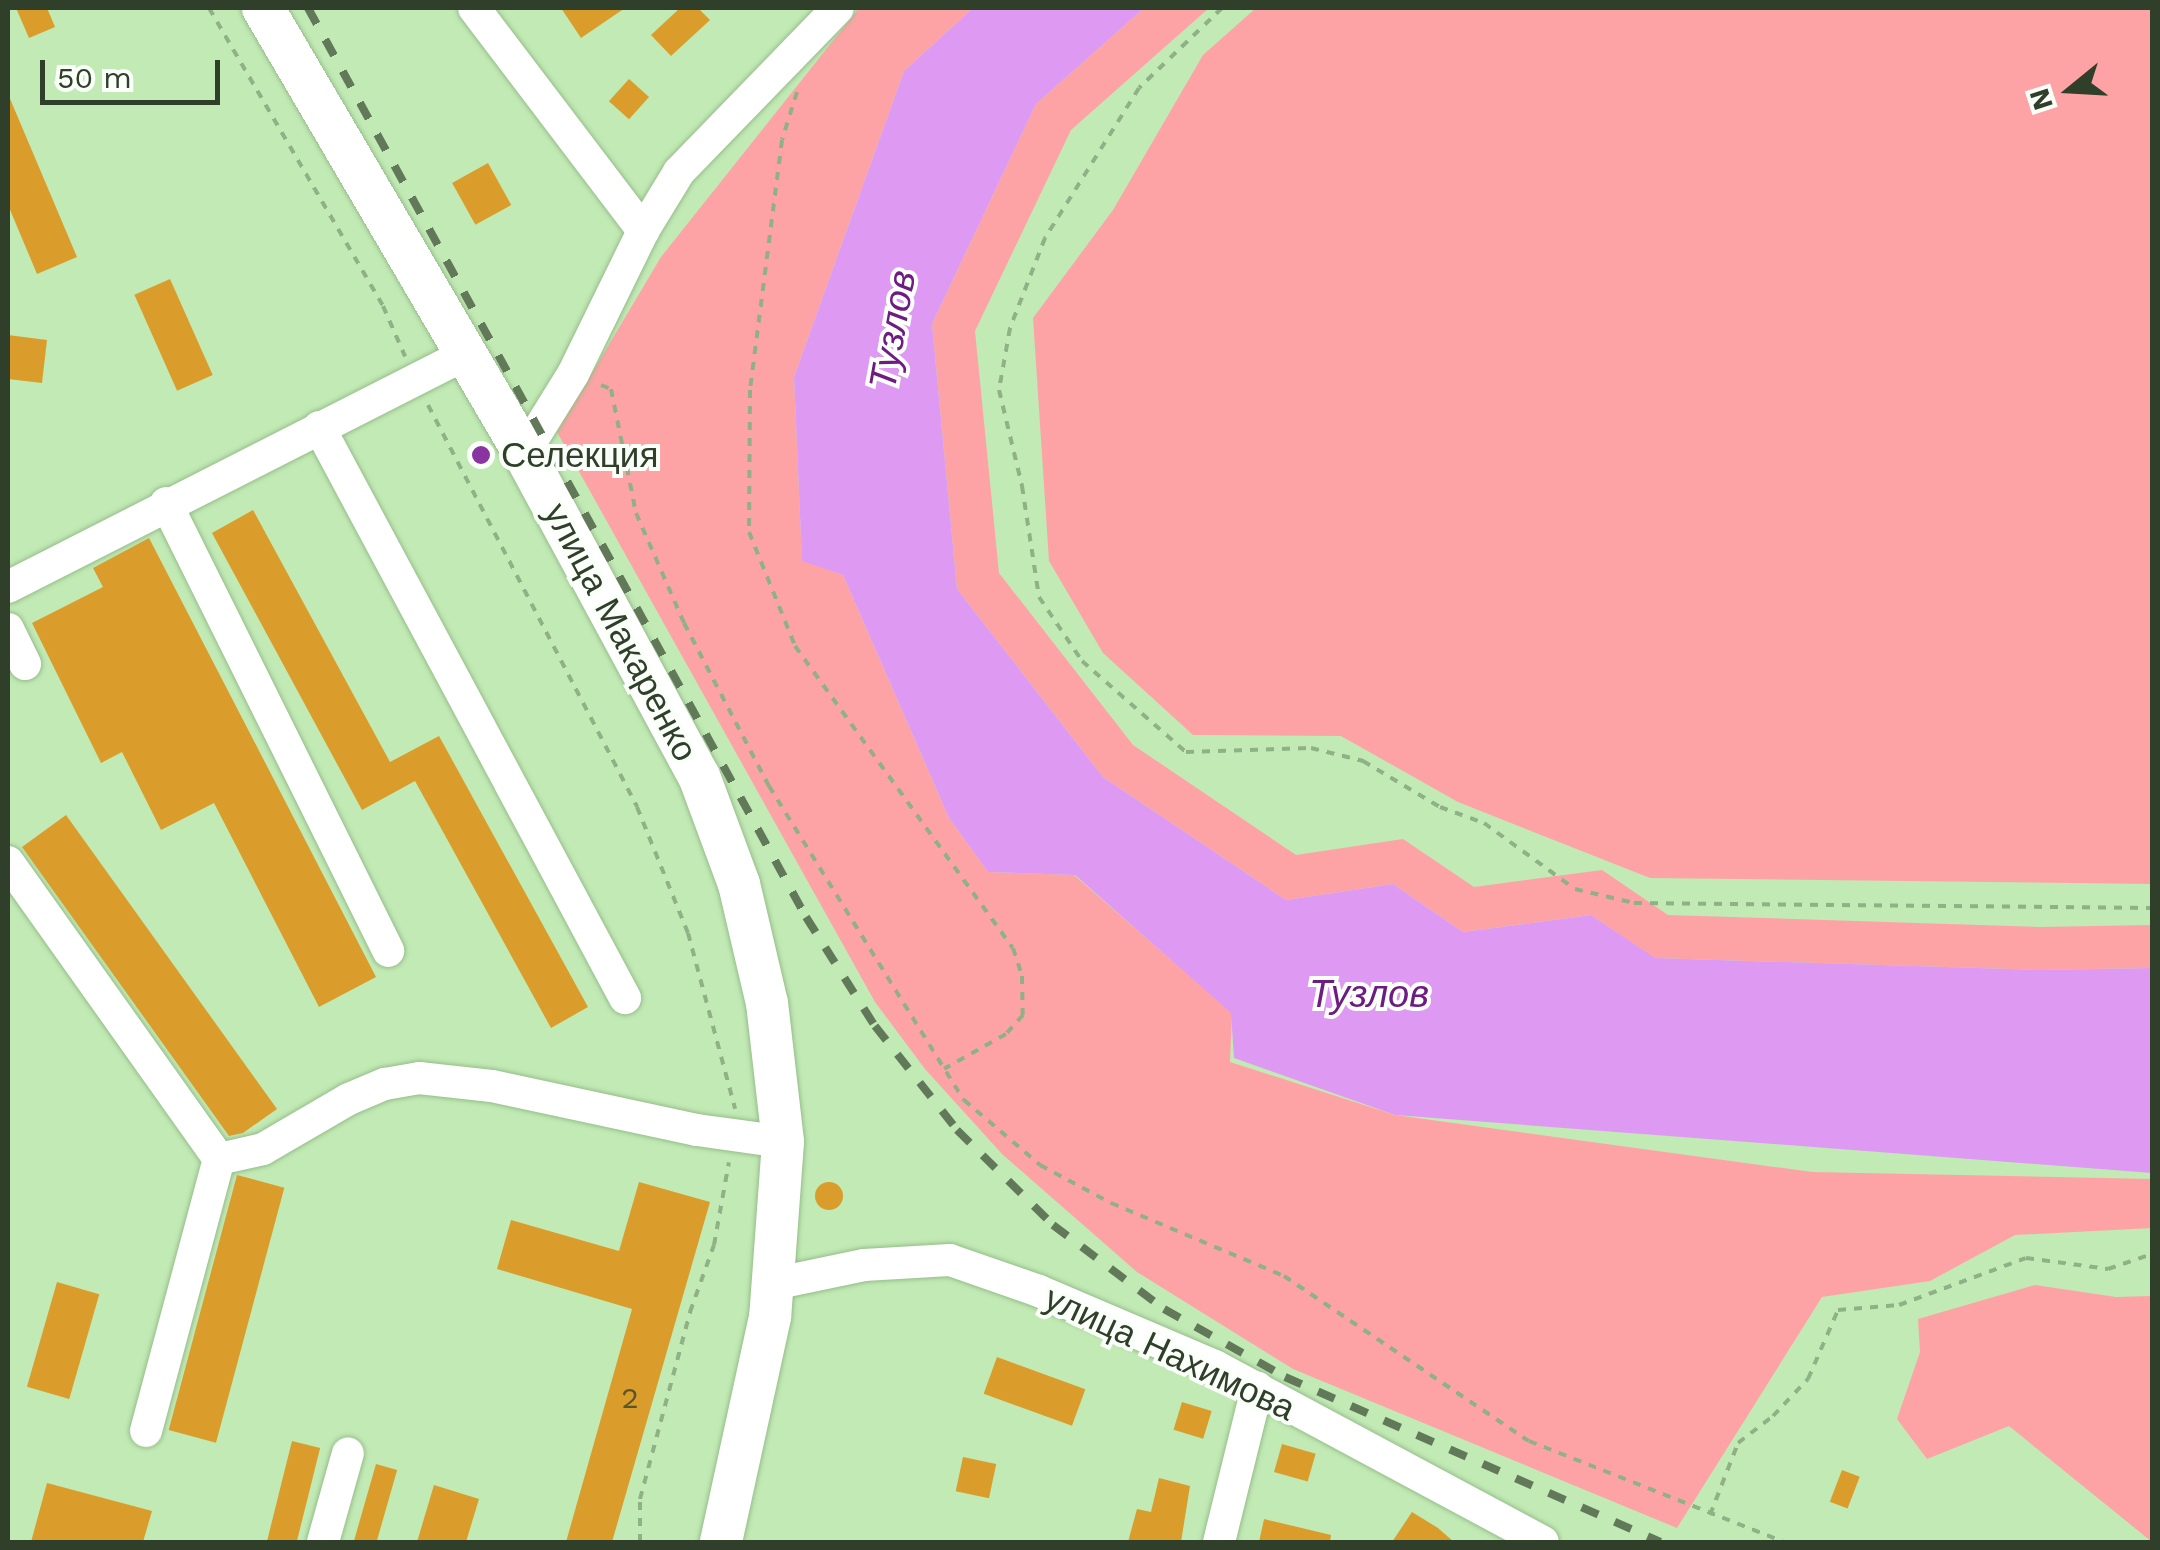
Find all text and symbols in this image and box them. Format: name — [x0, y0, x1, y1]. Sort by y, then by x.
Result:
scale bar — [45, 40, 225, 102]
north arrow — [2020, 40, 2120, 140]
text: 50 m — [57, 60, 132, 95]
text: N — [2022, 84, 2060, 114]
water label: Тузлов — [860, 267, 926, 393]
place label: Селекция — [501, 434, 658, 476]
marker: Селекция — [470, 444, 492, 466]
street label: улица Макаренко — [535, 496, 707, 768]
water label: Тузлов — [1309, 972, 1429, 1018]
street label: улица Нахимова — [1038, 1277, 1302, 1429]
house number: 2 — [621, 1380, 639, 1416]

